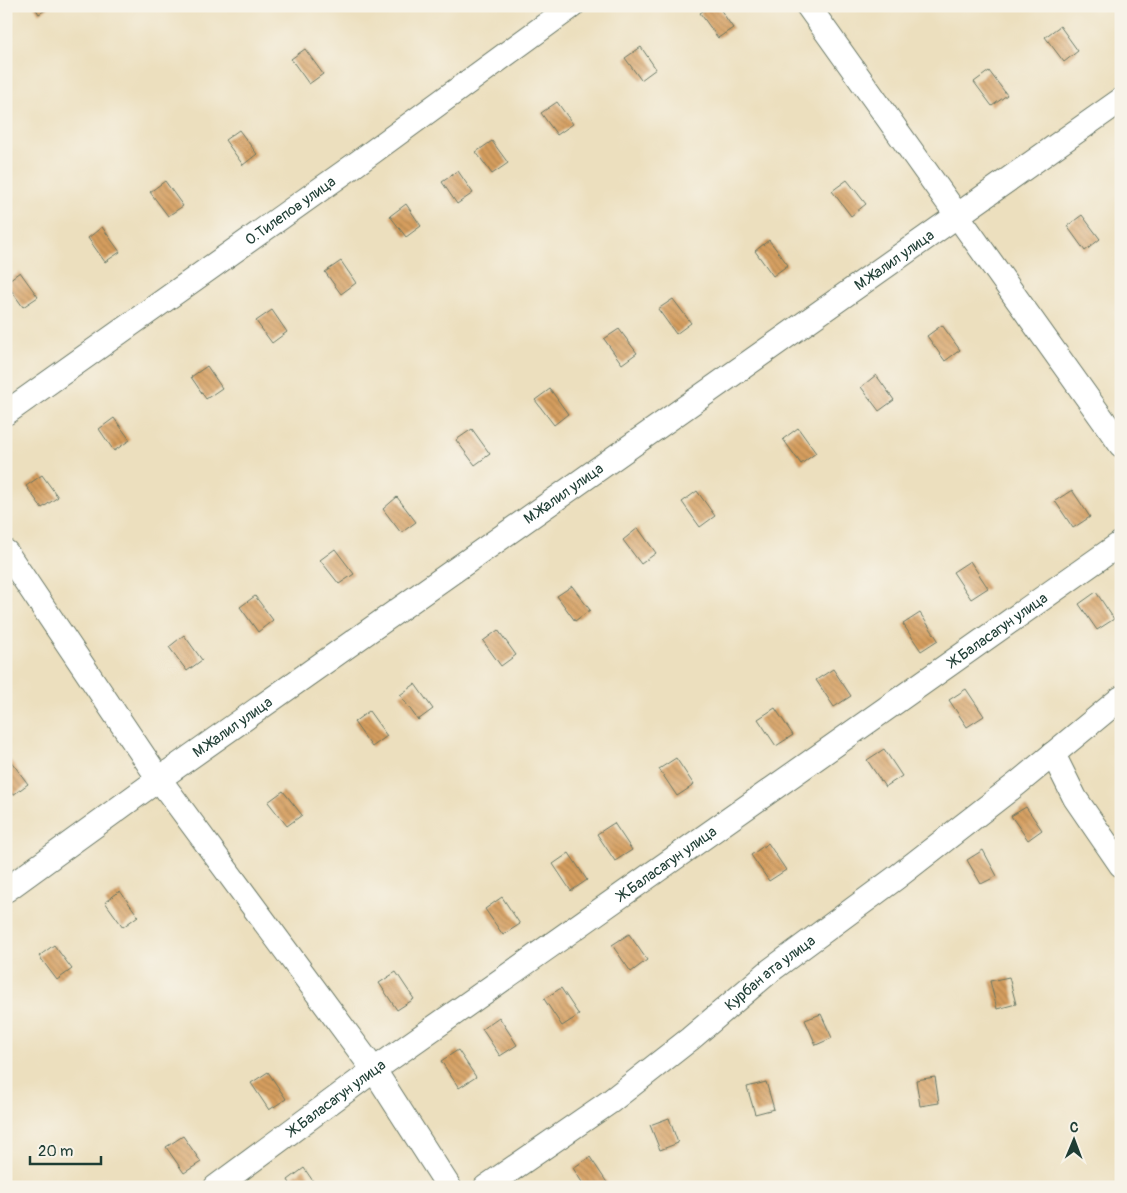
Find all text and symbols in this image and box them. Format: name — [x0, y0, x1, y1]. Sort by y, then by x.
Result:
street label: О.Тилепов улица — [241, 172, 339, 249]
street label: М.Жалил улица — [851, 225, 938, 295]
street label: М.Жалил улица — [520, 459, 607, 528]
street label: Ж.Баласагун улица — [943, 588, 1051, 673]
street label: М.Жалил улица — [189, 692, 276, 762]
street label: Ж.Баласагун улица — [612, 822, 720, 906]
street label: Курбан ата улица — [721, 931, 819, 1015]
street label: Ж.Баласагун улица — [282, 1055, 389, 1142]
north arrow — [1050, 1116, 1100, 1166]
text: С — [1070, 1119, 1079, 1136]
scale bar — [30, 1133, 101, 1165]
text: 20 m — [38, 1142, 73, 1161]

